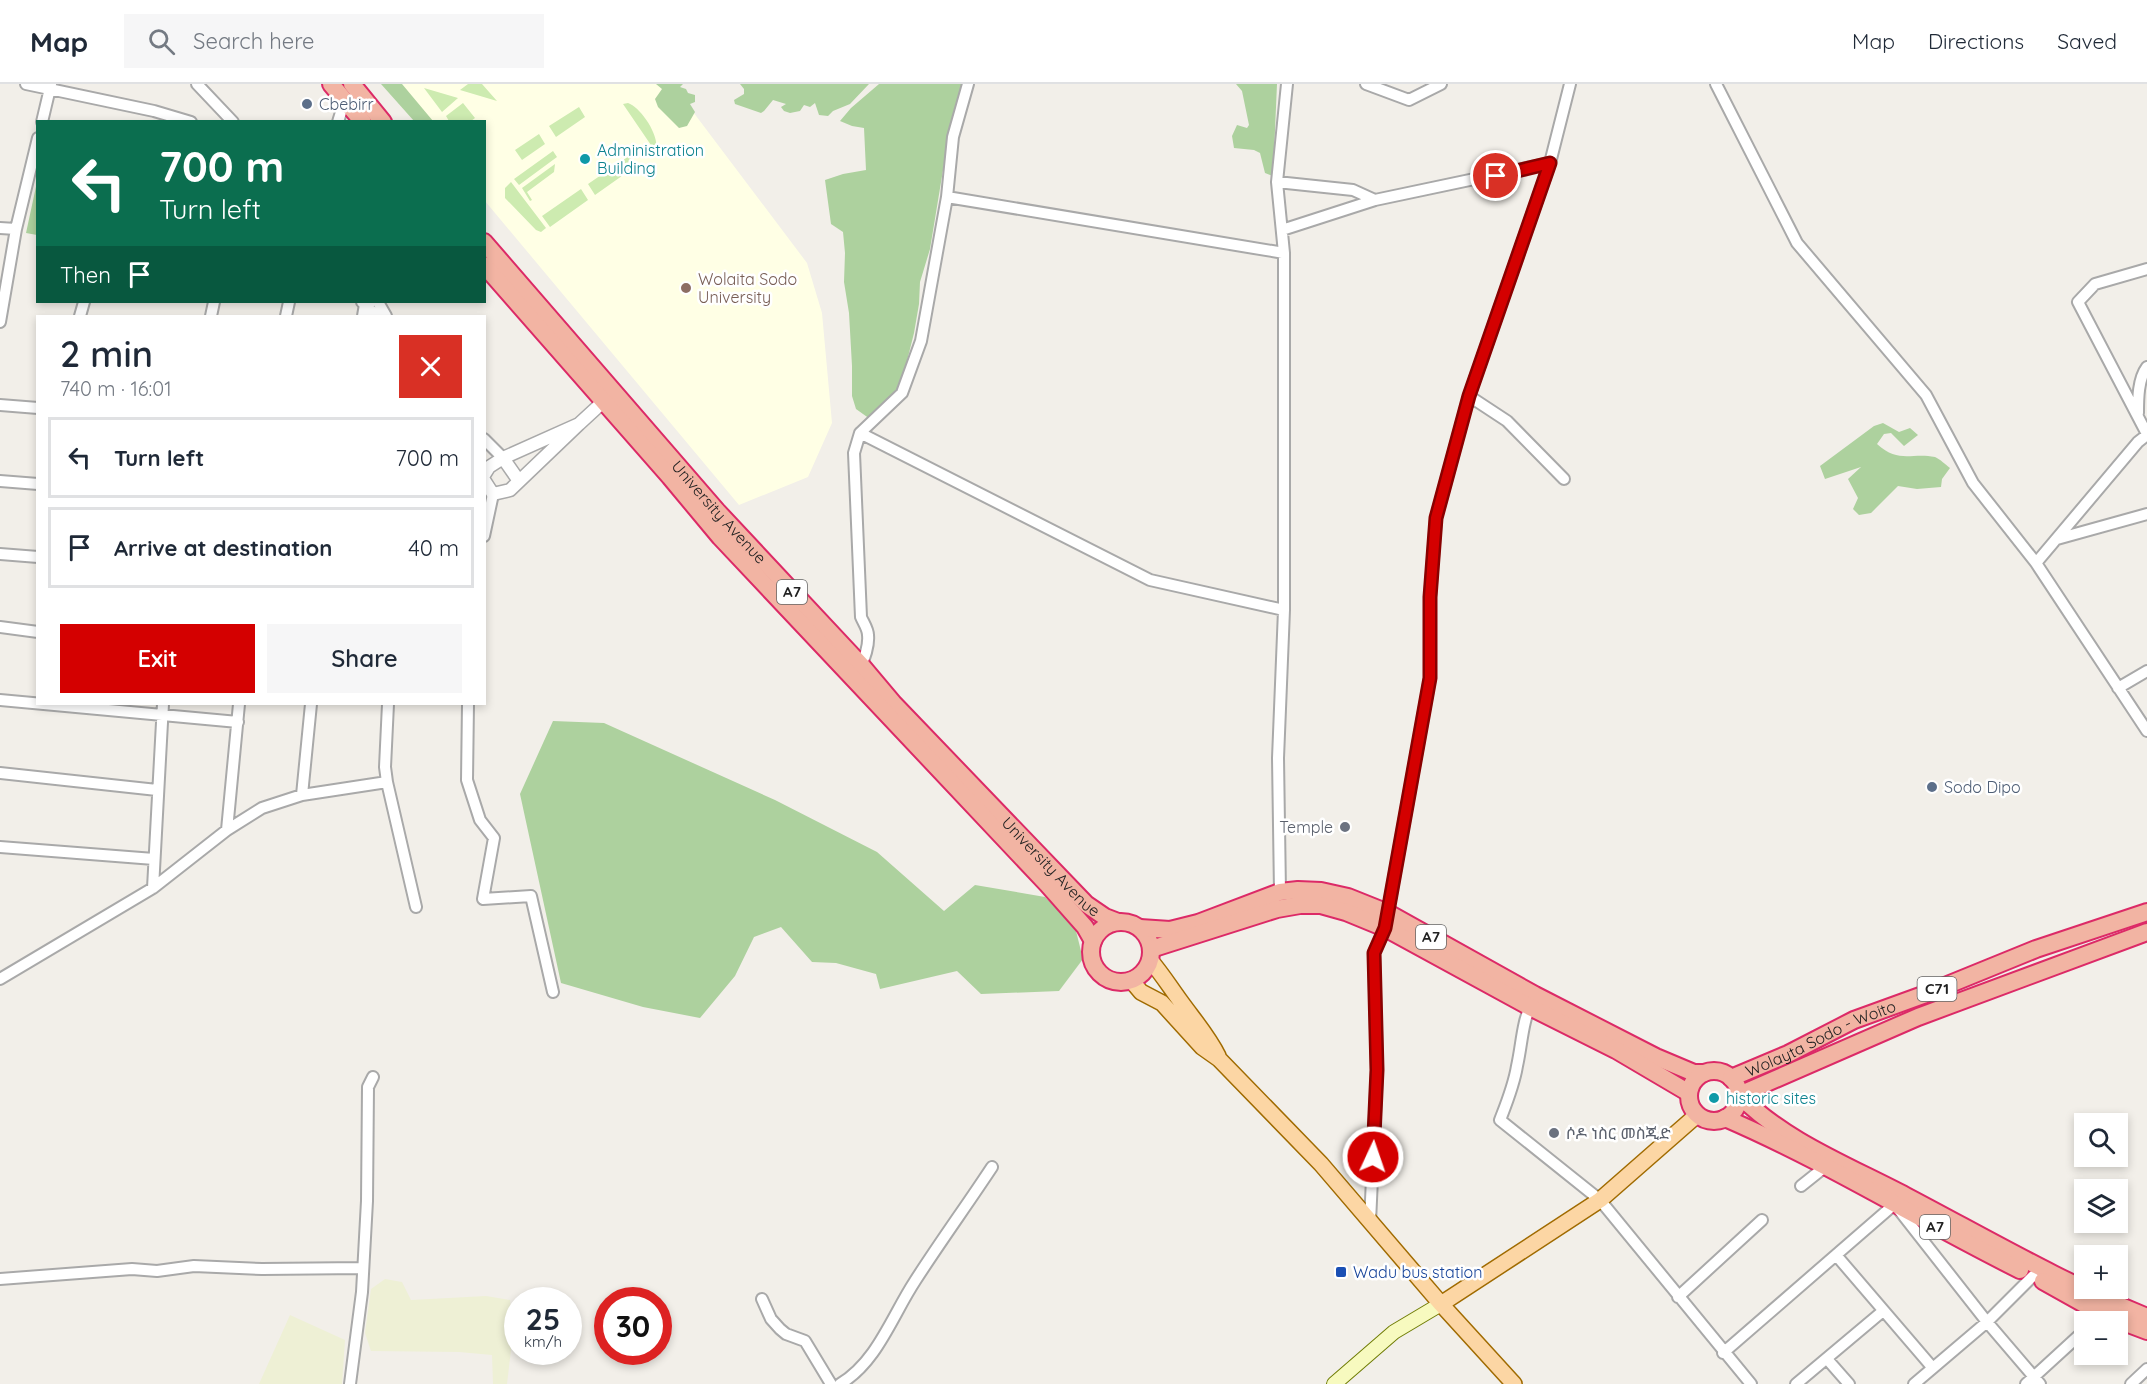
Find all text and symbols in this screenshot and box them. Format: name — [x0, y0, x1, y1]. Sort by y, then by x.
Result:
search box — [124, 14, 544, 68]
text: Map — [30, 24, 88, 59]
icon: search — [145, 25, 178, 58]
text: Search here — [193, 27, 315, 55]
text: Map — [1852, 28, 1895, 54]
text: Directions — [1928, 28, 2024, 54]
text: Saved — [2057, 28, 2117, 54]
place label: Cbebirr — [319, 94, 374, 114]
marker: Cbebirr — [300, 97, 314, 111]
text: 700 m — [159, 140, 284, 193]
place label: Administration Building — [597, 140, 704, 178]
icon: left — [60, 144, 138, 222]
pin — [1470, 150, 1521, 201]
marker: Administration Building — [578, 152, 592, 166]
icon: arrive — [1479, 159, 1512, 192]
text: Turn left — [159, 192, 261, 226]
icon: arrive — [123, 258, 156, 291]
text: Then — [60, 261, 111, 289]
place label: Wolaita Sodo University — [698, 269, 797, 307]
marker: Wolaita Sodo University — [679, 281, 693, 295]
text: 2 min — [60, 331, 153, 376]
button: close — [399, 335, 462, 398]
text: 740 m · 16:01 — [60, 376, 172, 401]
icon: left — [63, 441, 96, 474]
text: Turn left — [114, 444, 204, 472]
text: 700 m — [395, 444, 459, 472]
street label: University Avenue — [668, 456, 771, 568]
icon: arrive — [63, 531, 96, 564]
text: Arrive at destination — [114, 534, 332, 562]
text: 40 m — [408, 534, 459, 562]
road number: A7 — [777, 580, 807, 604]
button: Exit — [60, 624, 255, 693]
button: Share — [267, 624, 462, 693]
place label: Sodo Dipo — [1944, 777, 2021, 797]
marker: Sodo Dipo — [1925, 780, 1939, 794]
street label: University Avenue — [998, 813, 1104, 921]
place label: Temple — [1279, 817, 1333, 837]
marker: Temple — [1338, 820, 1352, 834]
road number: A7 — [1416, 925, 1446, 949]
road number: C71 — [1918, 977, 1956, 1001]
street label: Wolayta Sodo - Woito — [1742, 996, 1898, 1081]
place label: historic sites — [1726, 1088, 1816, 1108]
marker: historic sites — [1707, 1091, 1721, 1105]
map controls — [2074, 1113, 2128, 1365]
button: search — [2074, 1113, 2128, 1167]
place label: ሶዶ ነስር መስጂድ — [1566, 1123, 1671, 1143]
position arrow — [1341, 1125, 1405, 1189]
marker: ሶዶ ነስር መስጂድ — [1547, 1126, 1561, 1140]
button: layers — [2074, 1179, 2128, 1233]
road number: A7 — [1920, 1215, 1950, 1239]
button: + — [2074, 1245, 2128, 1299]
place label: Wadu bus station — [1353, 1262, 1483, 1282]
marker: Wadu bus station — [1334, 1265, 1348, 1279]
speed limit sign: 30 — [594, 1287, 672, 1365]
text: 25 — [526, 1300, 560, 1338]
button: − — [2074, 1311, 2128, 1365]
text: km/h — [524, 1332, 562, 1351]

